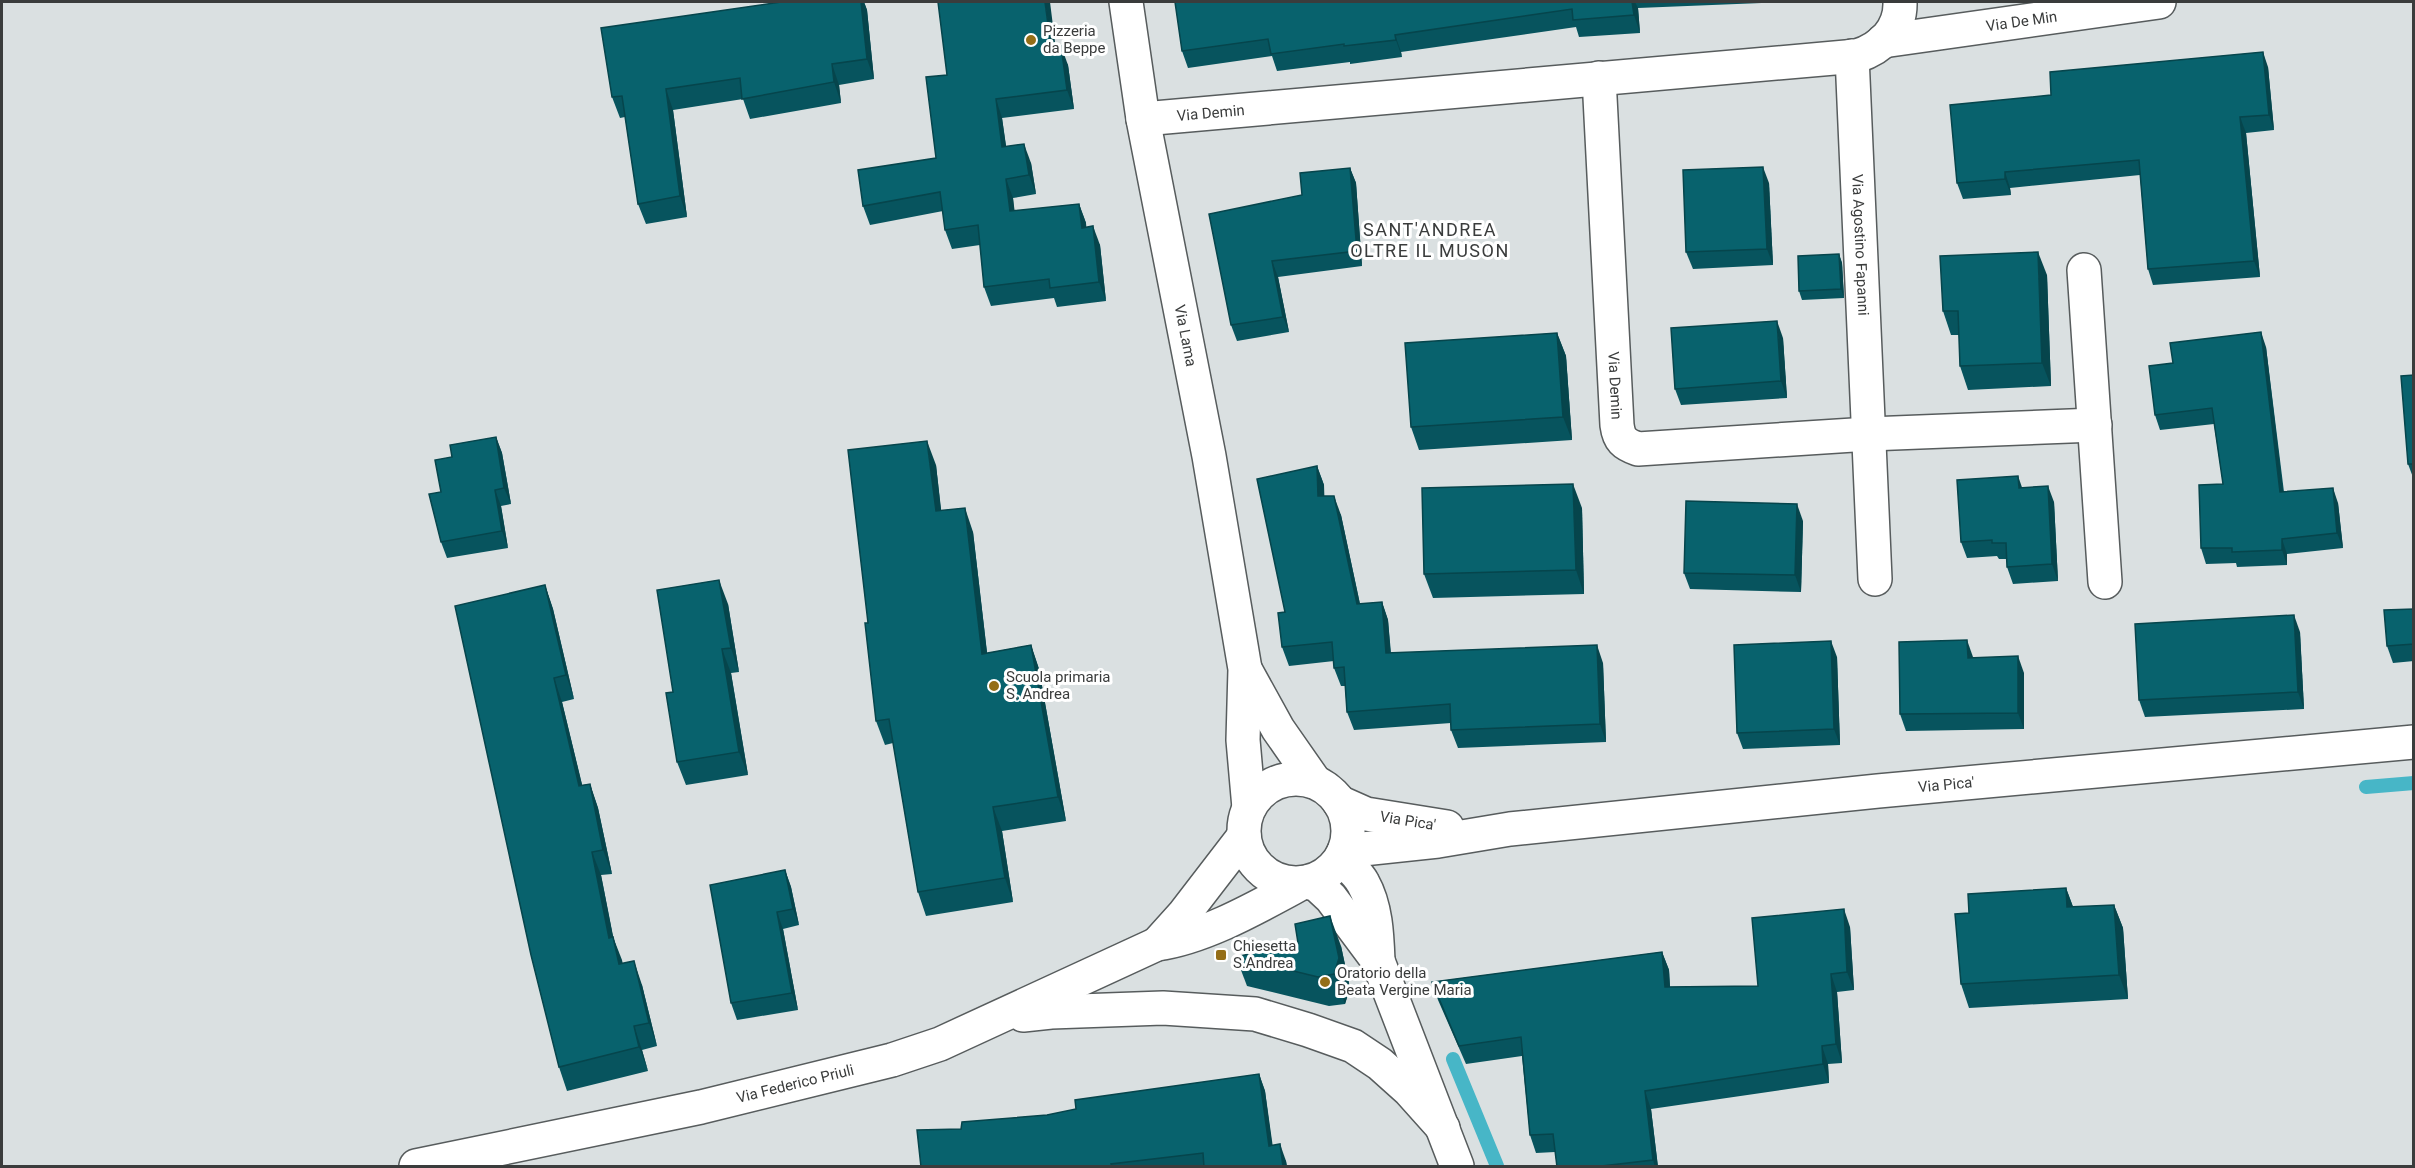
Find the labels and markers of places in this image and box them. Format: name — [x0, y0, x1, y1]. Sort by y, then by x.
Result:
place label: Pizzeria da Beppe — [1043, 22, 1105, 57]
marker: Pizzeria da Beppe — [1024, 33, 1038, 47]
place label: Scuola primaria S. Andrea — [1006, 668, 1110, 703]
marker: Scuola primaria S. Andrea — [987, 679, 1001, 693]
place label: Chiesetta S.Andrea — [1233, 937, 1296, 972]
marker: Chiesetta S.Andrea — [1214, 948, 1228, 962]
place label: Oratorio della Beata Vergine Maria — [1337, 964, 1472, 999]
marker: Oratorio della Beata Vergine Maria — [1318, 975, 1332, 989]

